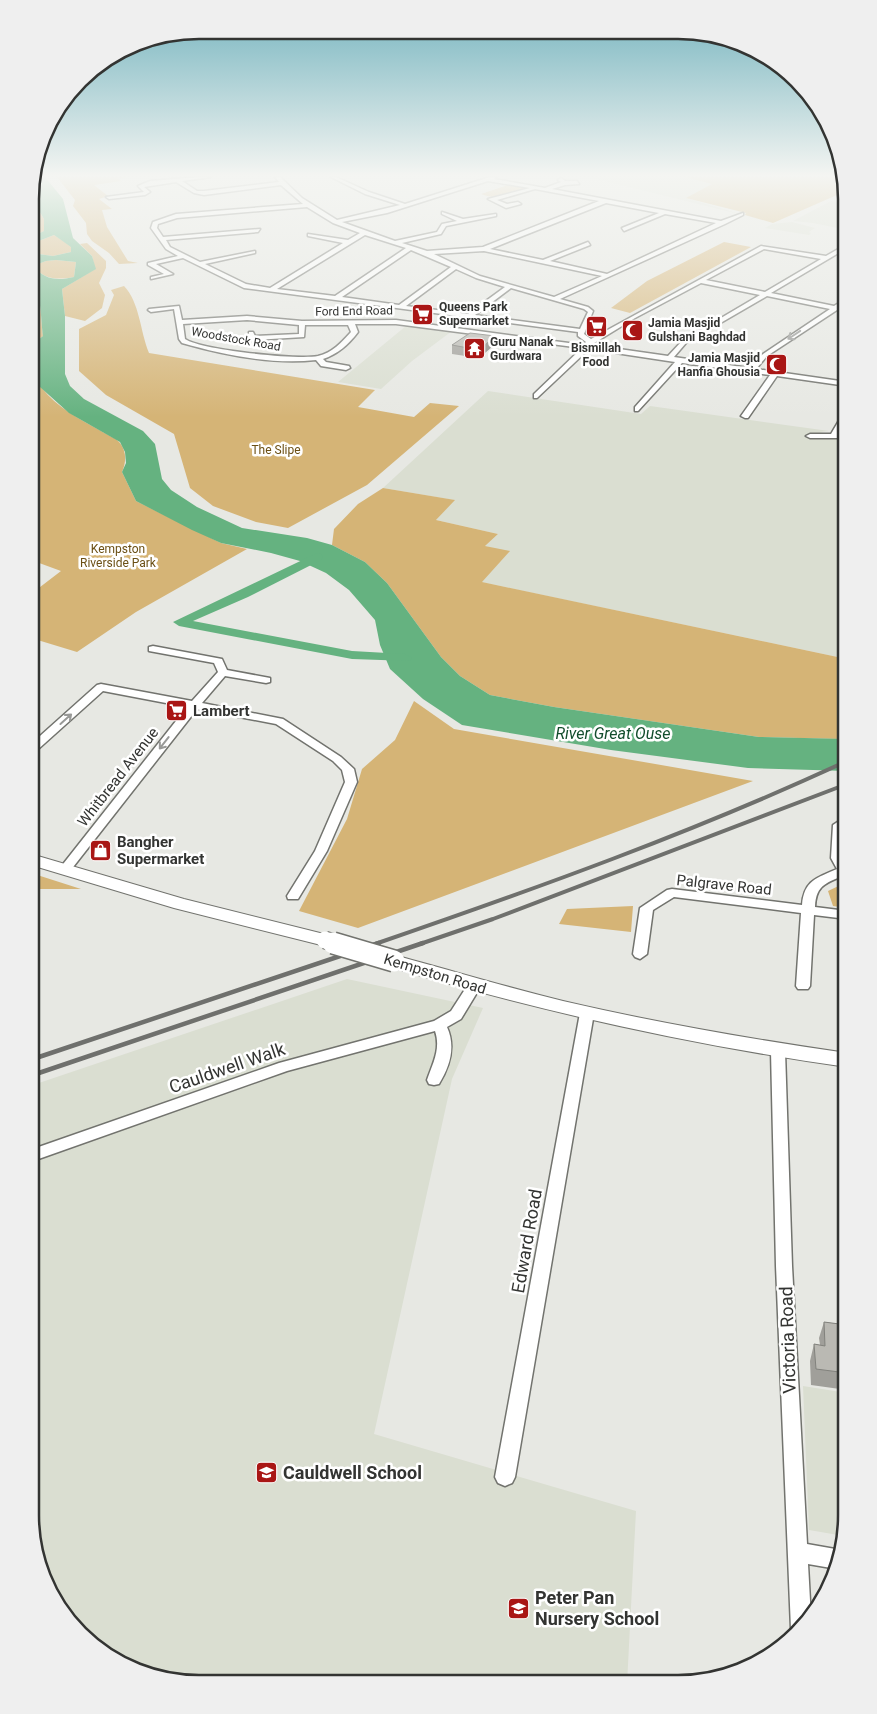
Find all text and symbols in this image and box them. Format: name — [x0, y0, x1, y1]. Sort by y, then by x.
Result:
place label: Queens Park Supermarket — [439, 300, 509, 328]
supermarket icon: Queens Park Supermarket — [411, 302, 435, 326]
street label: Ford End Road — [315, 303, 393, 319]
supermarket icon: Bismillah Food — [584, 315, 608, 339]
place label: Jamia Masjid Gulshani Baghdad — [648, 316, 746, 344]
mosque icon: Jamia Masjid Gulshani Baghdad — [620, 318, 644, 342]
street label: Woodstock Road — [190, 324, 282, 354]
one-way arrow — [788, 330, 802, 340]
place label: Guru Nanak Gurdwara — [490, 335, 554, 363]
temple icon: Guru Nanak Gurdwara — [462, 337, 486, 361]
place label: Bismillah Food — [571, 341, 621, 369]
place label: Jamia Masjid Hanfia Ghousia — [678, 351, 761, 379]
mosque icon: Jamia Masjid Hanfia Ghousia — [764, 353, 788, 377]
park label: The Slipe — [251, 443, 301, 457]
park label: Kempston Riverside Park — [80, 542, 157, 570]
supermarket icon: Lambert — [165, 699, 189, 723]
place label: Lambert — [193, 702, 250, 720]
one-way arrow — [59, 713, 72, 725]
street label: Whitbread Avenue — [74, 724, 162, 830]
water label: River Great Ouse — [556, 724, 671, 743]
one-way arrow — [159, 736, 170, 749]
place label: Bangher Supermarket — [117, 833, 204, 868]
shop icon: Bangher Supermarket — [89, 839, 113, 863]
street label: Palgrave Road — [675, 871, 773, 899]
street label: Kempston Road — [382, 950, 488, 998]
street label: Cauldwell Walk — [166, 1038, 288, 1097]
street label: Edward Road — [507, 1187, 546, 1295]
street label: Victoria Road — [775, 1286, 800, 1394]
school or university icon: Cauldwell School — [255, 1461, 279, 1485]
place label: Cauldwell School — [283, 1462, 422, 1483]
place label: Peter Pan Nursery School — [535, 1587, 659, 1629]
school or university icon: Peter Pan Nursery School — [507, 1596, 531, 1620]

